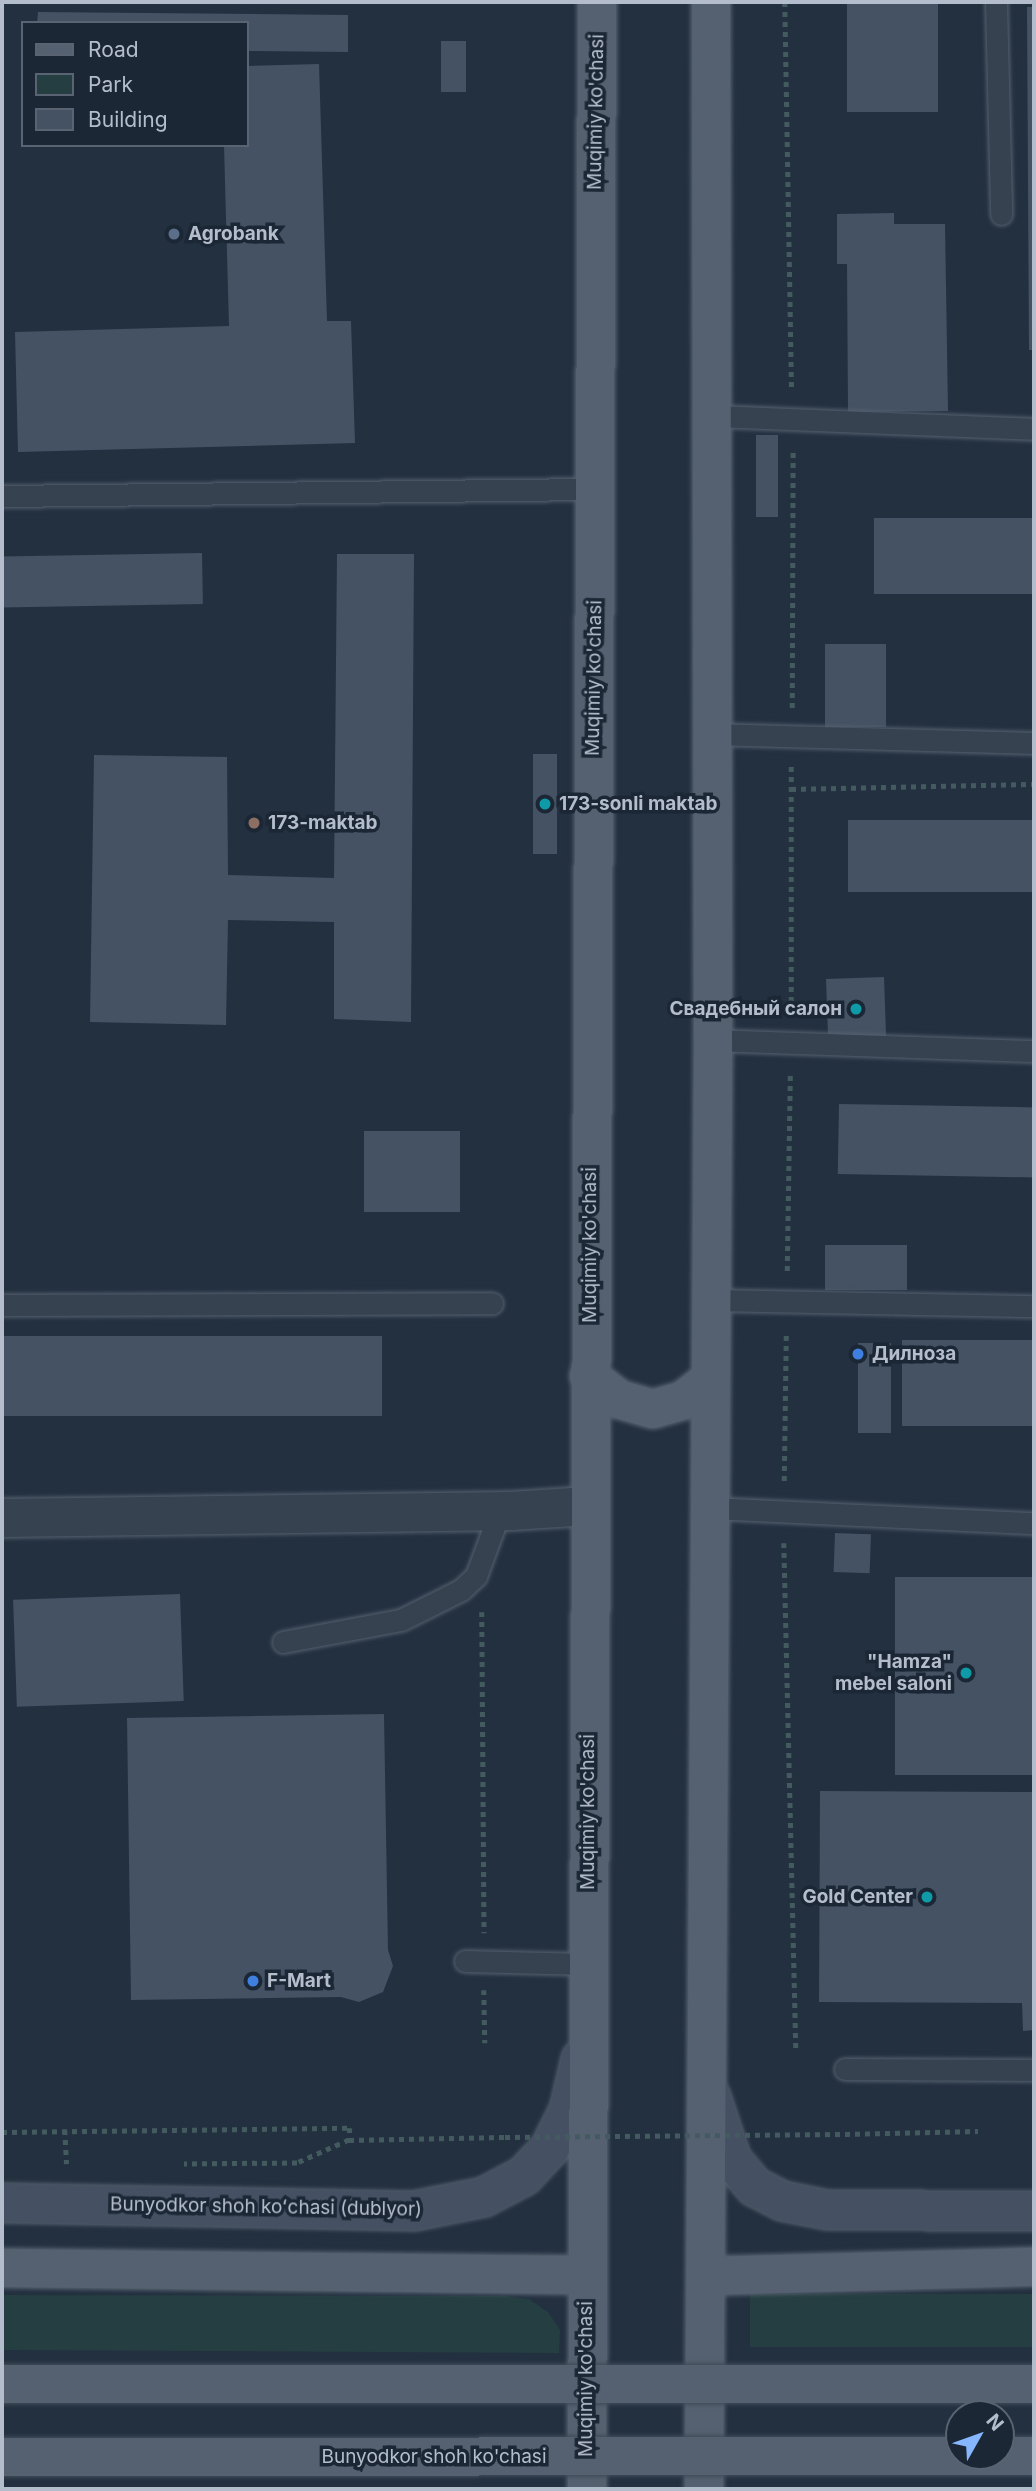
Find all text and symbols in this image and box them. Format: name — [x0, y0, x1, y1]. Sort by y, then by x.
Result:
legend — [21, 21, 248, 147]
street label: Muqimiy ko'chasi — [583, 34, 609, 190]
text: Road — [88, 37, 139, 62]
text: Park — [88, 72, 133, 97]
text: Building — [88, 107, 168, 132]
place label: Agrobank — [188, 223, 279, 245]
marker: Agrobank — [166, 226, 182, 242]
street label: Muqimiy ko'chasi — [581, 600, 607, 756]
place label: 173-sonli maktab — [559, 793, 717, 815]
marker: 173-sonli maktab — [537, 796, 553, 812]
place label: 173-maktab — [268, 812, 378, 834]
marker: 173-maktab — [246, 815, 262, 831]
place label: Свадебный салон — [670, 998, 842, 1020]
marker: Свадебный салон — [848, 1001, 864, 1017]
street label: Muqimiy ko'chasi — [579, 1167, 601, 1323]
place label: Дилноза — [872, 1343, 956, 1365]
marker: Дилноза — [850, 1346, 866, 1362]
place label: "Hamza" mebel saloni — [835, 1651, 952, 1695]
marker: "Hamza" mebel saloni — [958, 1665, 974, 1681]
street label: Muqimiy ko'chasi — [577, 1734, 599, 1890]
place label: Gold Center — [802, 1886, 913, 1908]
marker: Gold Center — [919, 1889, 935, 1905]
place label: F-Mart — [267, 1970, 331, 1992]
marker: F-Mart — [245, 1973, 261, 1989]
street label: Bunyodkor shoh koʻchasi (dublyor) — [110, 2193, 422, 2221]
street label: Muqimiy ko'chasi — [575, 2301, 597, 2457]
north arrow — [945, 2400, 1015, 2470]
text: N — [981, 2410, 1008, 2435]
street label: Bunyodkor shoh ko'chasi — [322, 2446, 546, 2468]

